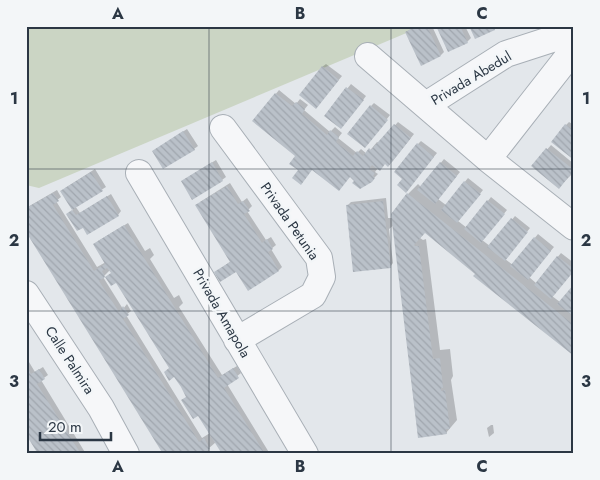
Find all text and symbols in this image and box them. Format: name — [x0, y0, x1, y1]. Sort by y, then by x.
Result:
text: A — [111, 2, 124, 25]
text: B — [295, 2, 305, 25]
text: C — [476, 2, 488, 25]
street label: Privada Abedul — [427, 46, 515, 110]
text: 1 — [10, 87, 18, 110]
text: 1 — [582, 87, 590, 110]
street label: Privada Petunia — [256, 178, 324, 264]
text: 2 — [9, 229, 19, 252]
text: 2 — [581, 229, 591, 252]
street label: Privada Amapola — [188, 265, 256, 361]
street label: Calle Palmira — [41, 322, 99, 398]
text: 3 — [9, 370, 19, 393]
text: 3 — [581, 370, 591, 393]
scale bar — [40, 410, 111, 442]
text: 20 m — [48, 416, 82, 438]
text: A — [111, 455, 124, 478]
text: B — [295, 455, 305, 478]
text: C — [476, 455, 488, 478]

